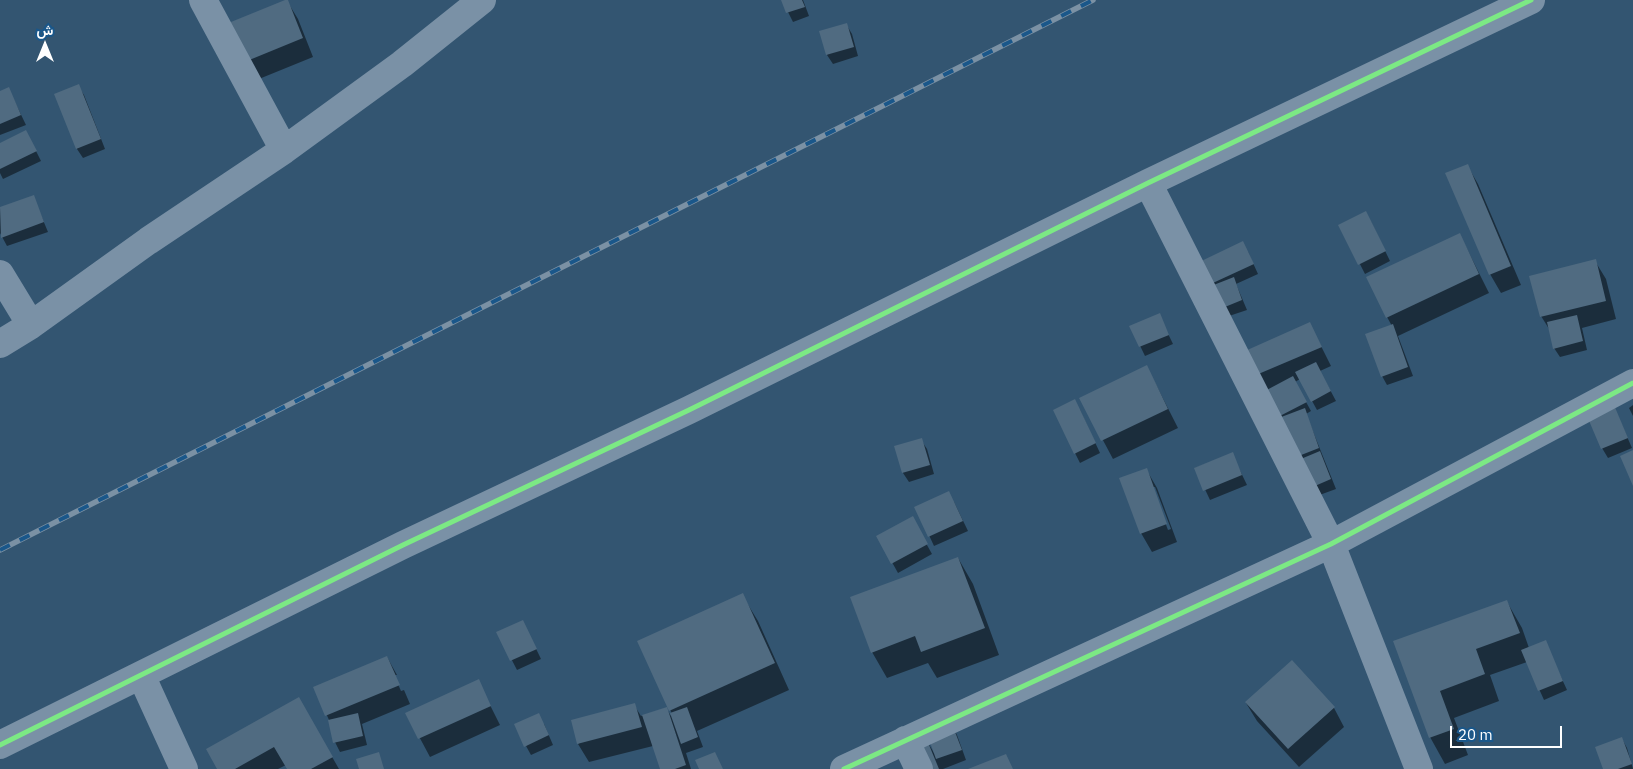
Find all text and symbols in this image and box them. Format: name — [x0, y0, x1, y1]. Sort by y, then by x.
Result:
north arrow — [20, 20, 70, 70]
text: ش — [37, 21, 53, 39]
scale bar — [1453, 716, 1566, 748]
text: 20 m — [1458, 725, 1493, 744]

